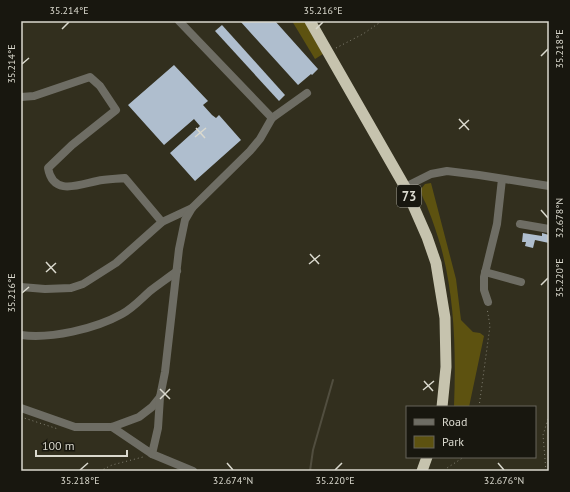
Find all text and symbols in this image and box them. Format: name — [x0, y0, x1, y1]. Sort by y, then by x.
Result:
text: 35.214°E — [50, 4, 89, 17]
text: 35.216°E — [304, 4, 343, 17]
text: 35.218°E — [553, 30, 566, 69]
text: 35.214°E — [5, 45, 18, 84]
road number: 73 — [397, 185, 421, 207]
text: 32.678°N — [553, 198, 566, 238]
text: 35.220°E — [553, 259, 566, 298]
text: 35.216°E — [5, 274, 18, 313]
legend — [406, 406, 536, 458]
text: Road — [442, 414, 467, 429]
scale bar — [36, 432, 127, 458]
text: Park — [442, 434, 464, 449]
text: 100 m — [42, 438, 75, 453]
text: 35.218°E — [61, 474, 100, 487]
text: 32.674°N — [213, 474, 253, 487]
text: 35.220°E — [316, 474, 355, 487]
text: 32.676°N — [484, 474, 524, 487]

